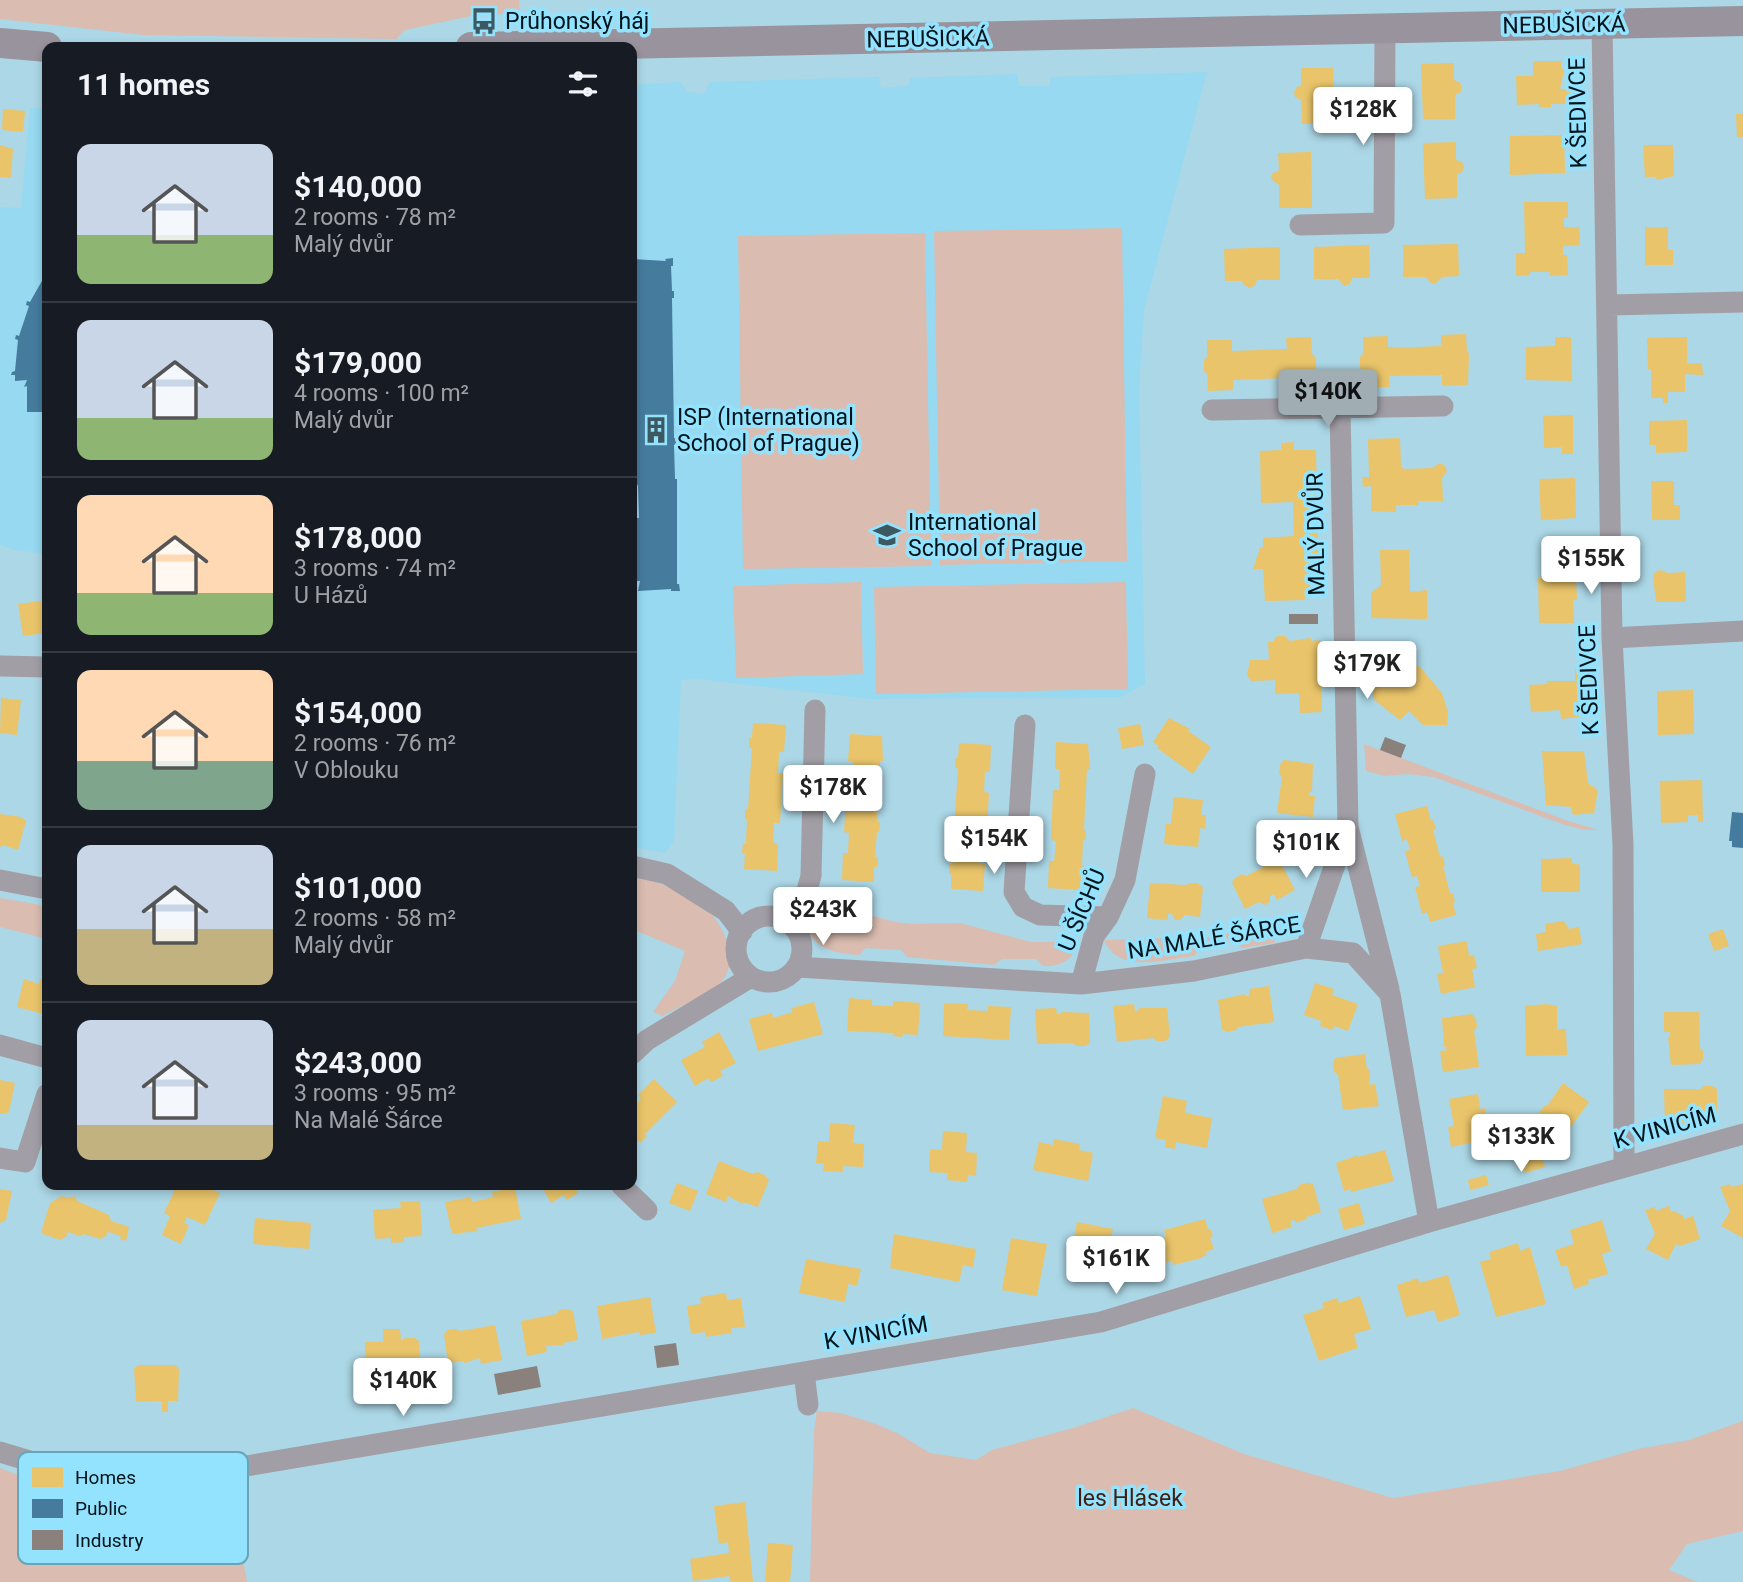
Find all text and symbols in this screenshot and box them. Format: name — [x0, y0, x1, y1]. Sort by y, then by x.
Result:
bus stop icon: Průhonský háj — [469, 6, 499, 36]
place label: Průhonský háj — [505, 8, 649, 35]
street label: NEBUŠICKÁ — [1502, 9, 1626, 40]
street label: NEBUŠICKÁ — [866, 23, 990, 54]
street label: K ŠEDIVCE — [1563, 57, 1592, 169]
icon: filters — [564, 65, 602, 103]
text: 11 homes — [77, 67, 210, 102]
pin: $128K — [1314, 88, 1412, 147]
text: $128K — [1329, 96, 1397, 123]
text: $140,000 — [294, 169, 422, 204]
icon: home — [133, 172, 217, 256]
text: 2 rooms · 78 m² — [294, 204, 456, 231]
text: Malý dvůr — [294, 231, 393, 258]
text: $179,000 — [294, 345, 422, 380]
icon: home — [133, 348, 217, 432]
pin: $140K — [1279, 370, 1377, 429]
text: $140K — [1294, 378, 1362, 405]
text: 4 rooms · 100 m² — [294, 380, 469, 407]
place label: ISP (International School of Prague) — [677, 404, 860, 457]
text: Malý dvůr — [294, 407, 393, 434]
building icon: ISP (International School of Prague) — [641, 415, 671, 445]
street label: MALÝ DVŮR — [1299, 472, 1331, 596]
place label: International School of Prague — [908, 509, 1083, 562]
text: $178,000 — [294, 520, 422, 555]
school or university icon: International School of Prague — [872, 520, 902, 550]
icon: home — [133, 523, 217, 607]
pin: $155K — [1542, 536, 1640, 596]
text: $155K — [1557, 545, 1625, 572]
text: 3 rooms · 74 m² — [294, 555, 456, 582]
text: U Házů — [294, 582, 368, 609]
street label: K ŠEDIVCE — [1573, 624, 1604, 736]
pin: $179K — [1318, 642, 1416, 701]
text: $179K — [1333, 650, 1401, 677]
text: $154,000 — [294, 695, 422, 730]
icon: home — [133, 698, 217, 782]
text: 2 rooms · 76 m² — [294, 730, 456, 757]
text: V Oblouku — [294, 757, 399, 784]
pin: $178K — [784, 766, 882, 825]
text: $178K — [799, 774, 867, 801]
pin: $154K — [945, 816, 1043, 876]
pin: $101K — [1257, 820, 1355, 880]
text: $154K — [960, 825, 1028, 852]
text: $101K — [1272, 829, 1340, 856]
street label: U ŠÍCHŮ — [1051, 864, 1111, 955]
text: $101,000 — [294, 870, 422, 905]
icon: home — [133, 873, 217, 957]
pin: $243K — [774, 888, 872, 947]
text: $243K — [789, 896, 857, 923]
text: 2 rooms · 58 m² — [294, 905, 456, 932]
street label: NA MALÉ ŠÁRCE — [1125, 910, 1302, 965]
text: Malý dvůr — [294, 932, 393, 959]
text: $243,000 — [294, 1045, 422, 1080]
icon: home — [133, 1048, 217, 1132]
text: 3 rooms · 95 m² — [294, 1080, 456, 1107]
street label: K VINICÍM — [1611, 1100, 1719, 1155]
text: Na Malé Šárce — [294, 1107, 443, 1134]
pin: $133K — [1472, 1114, 1570, 1174]
text: $133K — [1487, 1123, 1555, 1150]
pin: $161K — [1067, 1236, 1165, 1296]
text: $161K — [1082, 1245, 1150, 1272]
street label: K VINICÍM — [822, 1310, 930, 1355]
pin: $140K — [354, 1358, 452, 1418]
text: $140K — [369, 1367, 437, 1394]
legend — [18, 1452, 248, 1564]
text: Homes — [75, 1466, 136, 1489]
park label: les Hlásek — [1077, 1485, 1183, 1512]
text: Public — [75, 1497, 127, 1520]
text: Industry — [75, 1529, 143, 1552]

